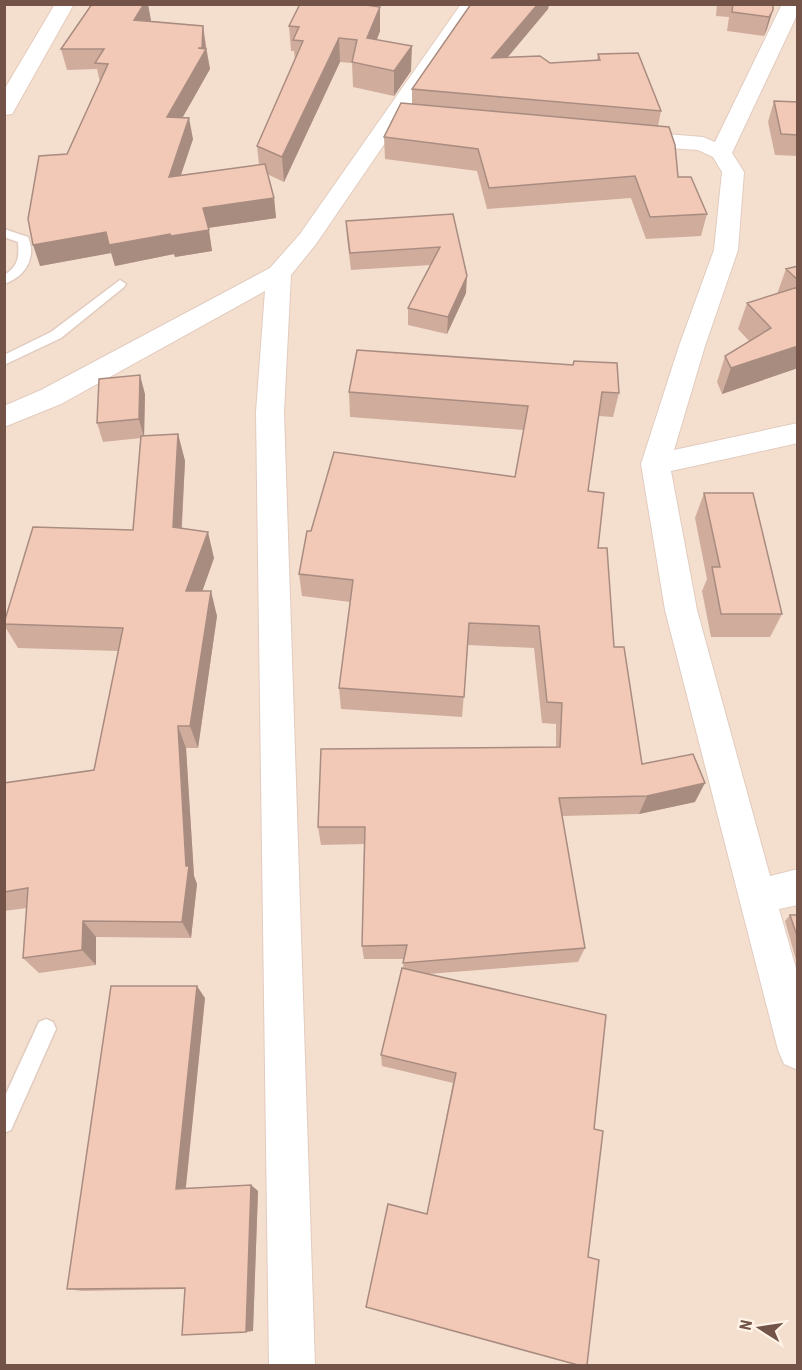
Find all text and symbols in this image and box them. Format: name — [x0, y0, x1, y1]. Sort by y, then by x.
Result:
north arrow — [730, 1298, 790, 1358]
text: N — [736, 1318, 756, 1332]

